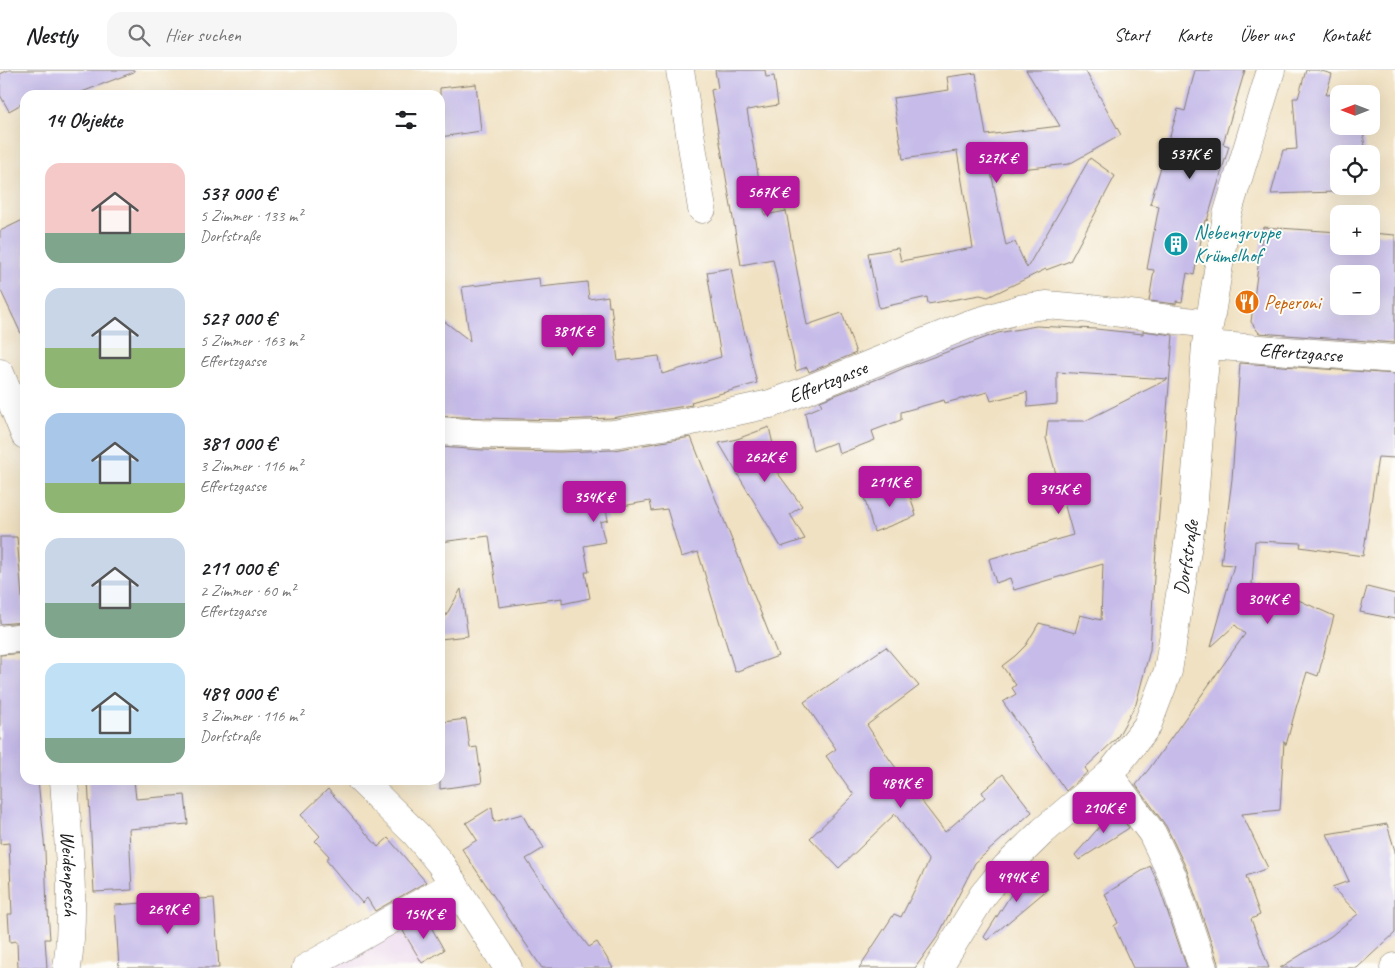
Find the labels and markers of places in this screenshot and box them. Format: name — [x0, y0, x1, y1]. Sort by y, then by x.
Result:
pin: 537K € — [1149, 138, 1231, 180]
pin: 527K € — [956, 142, 1038, 184]
pin: 567K € — [727, 176, 809, 218]
place label: Nebengruppe Krümelhof — [1194, 220, 1282, 268]
building icon: Nebengruppe Krümelhof — [1163, 231, 1189, 257]
restaurant icon: Peperoni — [1234, 289, 1260, 315]
place label: Peperoni — [1264, 290, 1323, 315]
pin: 381K € — [532, 314, 614, 357]
pin: 262K € — [724, 440, 806, 483]
pin: 211K € — [849, 466, 931, 508]
pin: 345K € — [1018, 472, 1100, 515]
pin: 354K € — [553, 480, 635, 523]
pin: 304K € — [1227, 582, 1309, 625]
pin: 489K € — [860, 766, 942, 809]
pin: 210K € — [1063, 792, 1145, 834]
pin: 494K € — [976, 860, 1058, 903]
pin: 269K € — [127, 892, 209, 935]
pin: 154K € — [383, 898, 465, 940]

